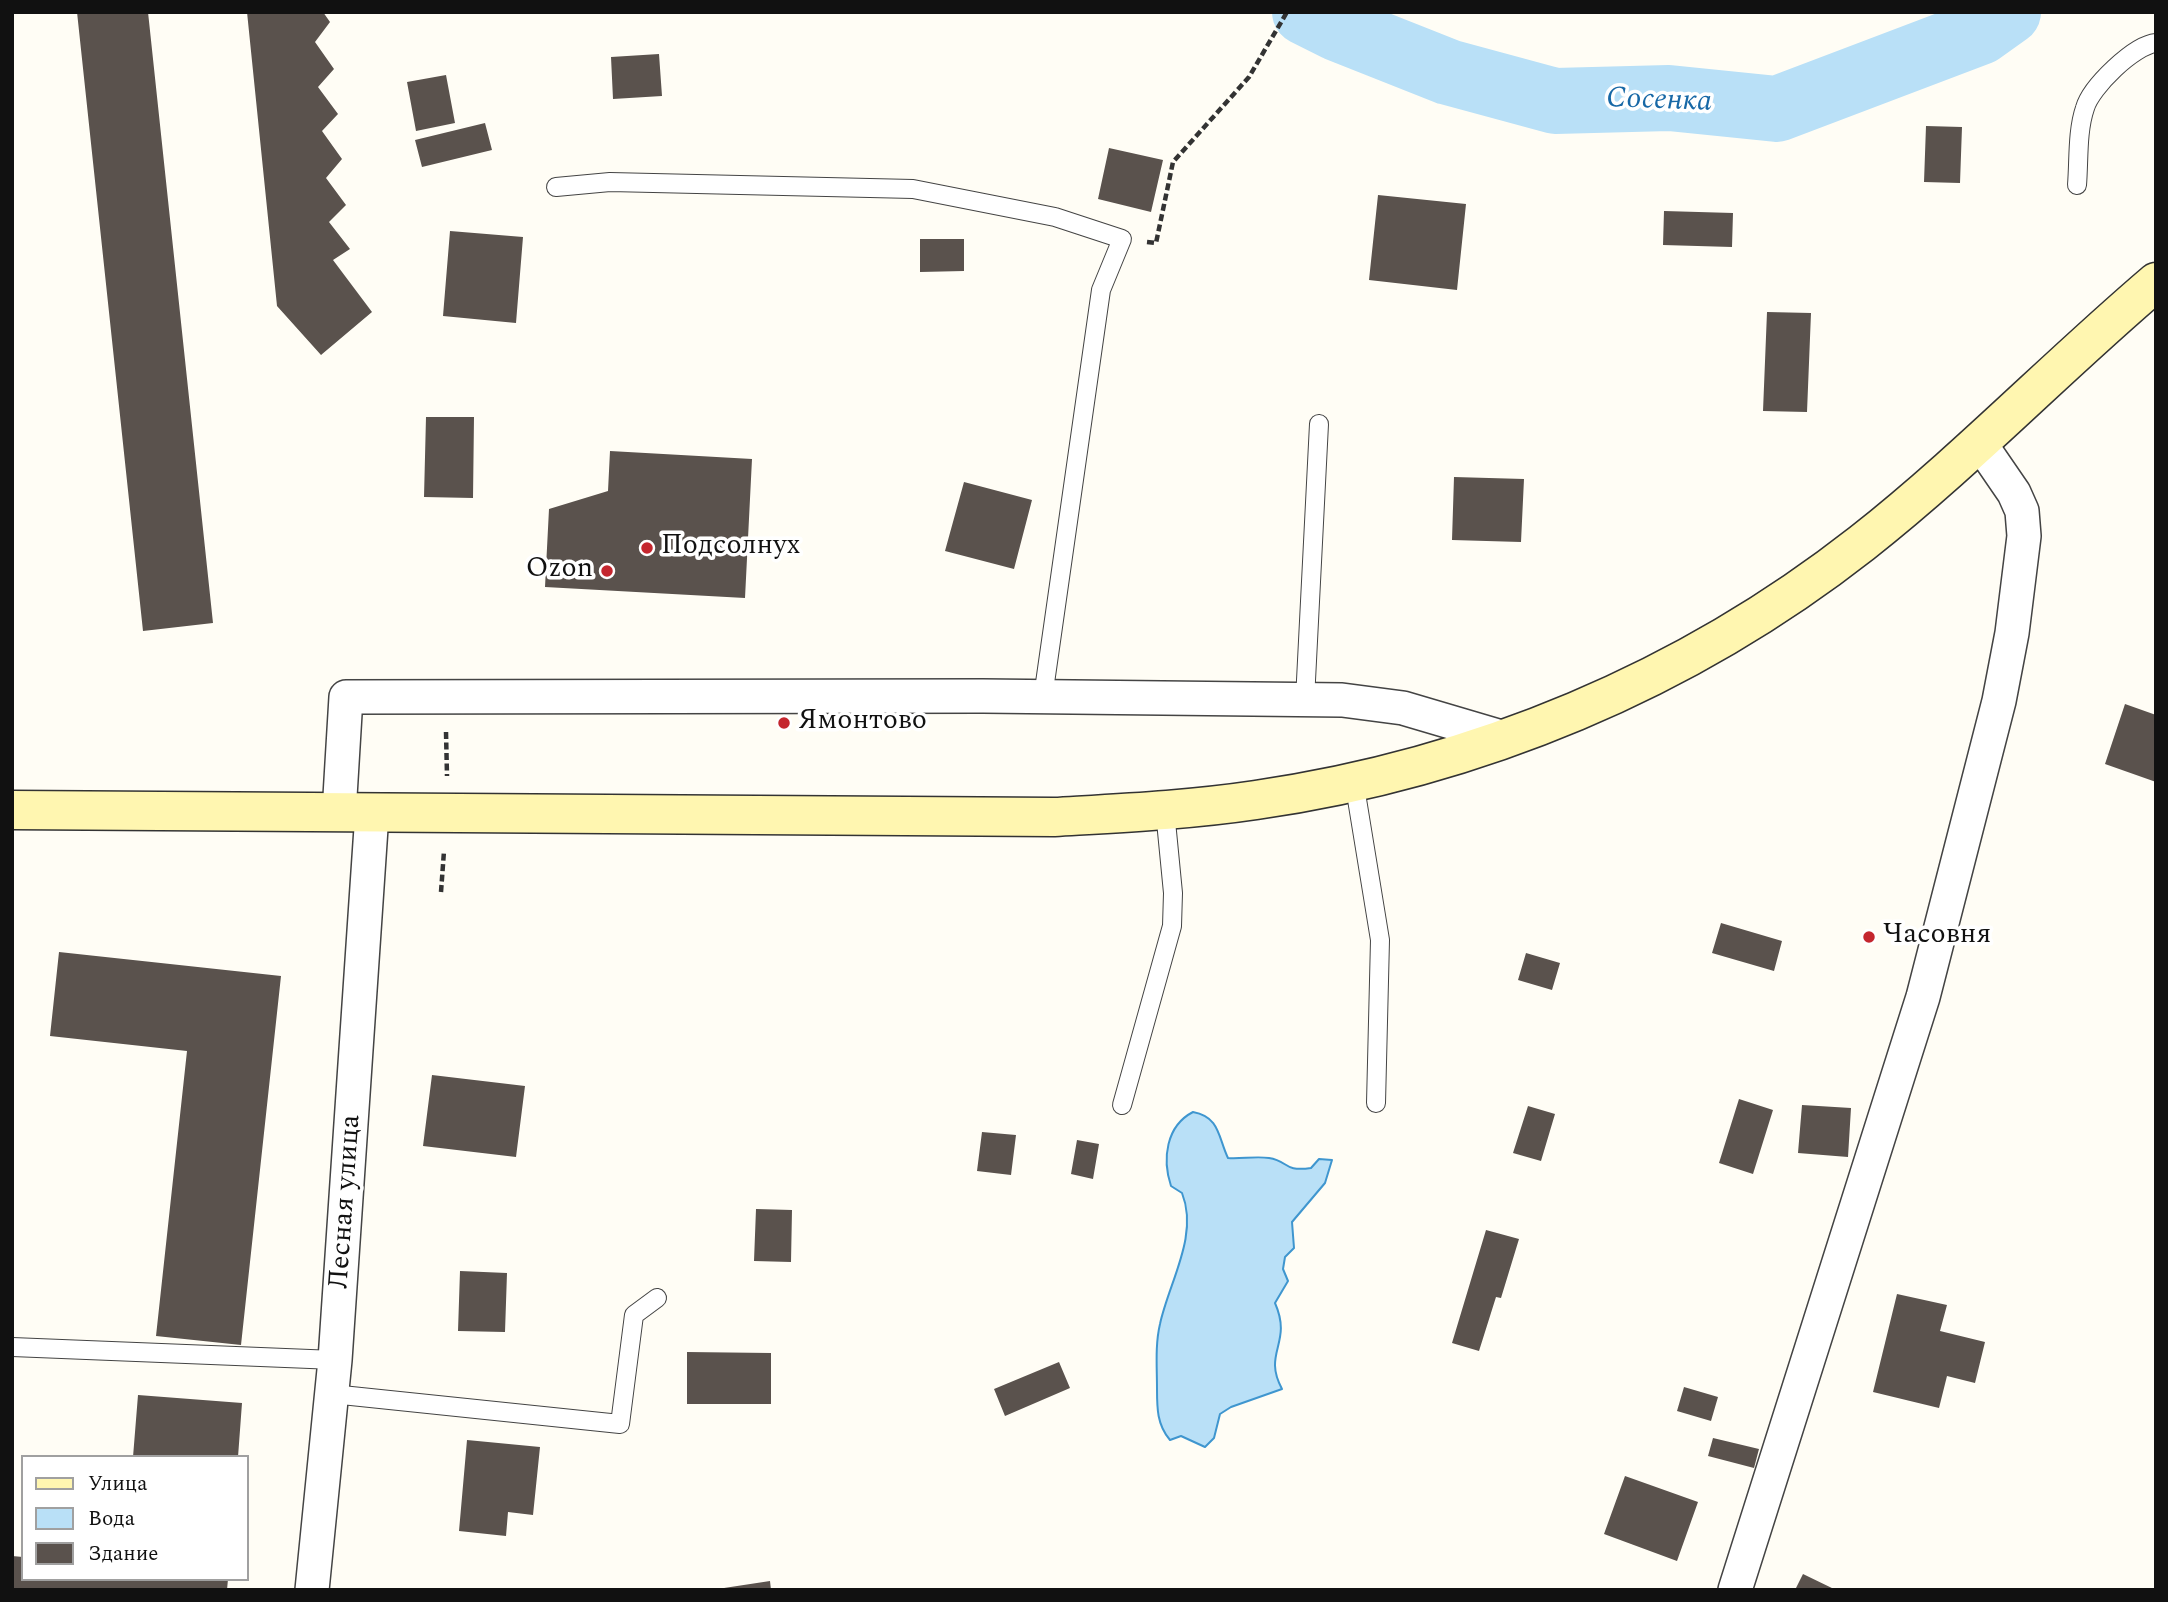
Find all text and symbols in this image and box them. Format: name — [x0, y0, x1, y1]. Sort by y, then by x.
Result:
water label: Сосенка — [1606, 82, 1712, 122]
place label: Подсолнух — [661, 531, 800, 565]
marker: Подсолнух — [639, 540, 655, 556]
place label: Ozon — [526, 554, 593, 588]
marker: Ozon — [599, 563, 615, 579]
place label: Ямонтово — [798, 706, 927, 740]
marker: Ямонтово — [776, 715, 792, 731]
place label: Часовня — [1883, 920, 1991, 954]
marker: Часовня — [1861, 929, 1877, 945]
street label: Лесная улица — [324, 1114, 370, 1290]
legend — [21, 1455, 248, 1581]
text: Улица — [88, 1468, 147, 1500]
text: Вода — [88, 1503, 135, 1535]
text: Здание — [88, 1538, 158, 1570]

